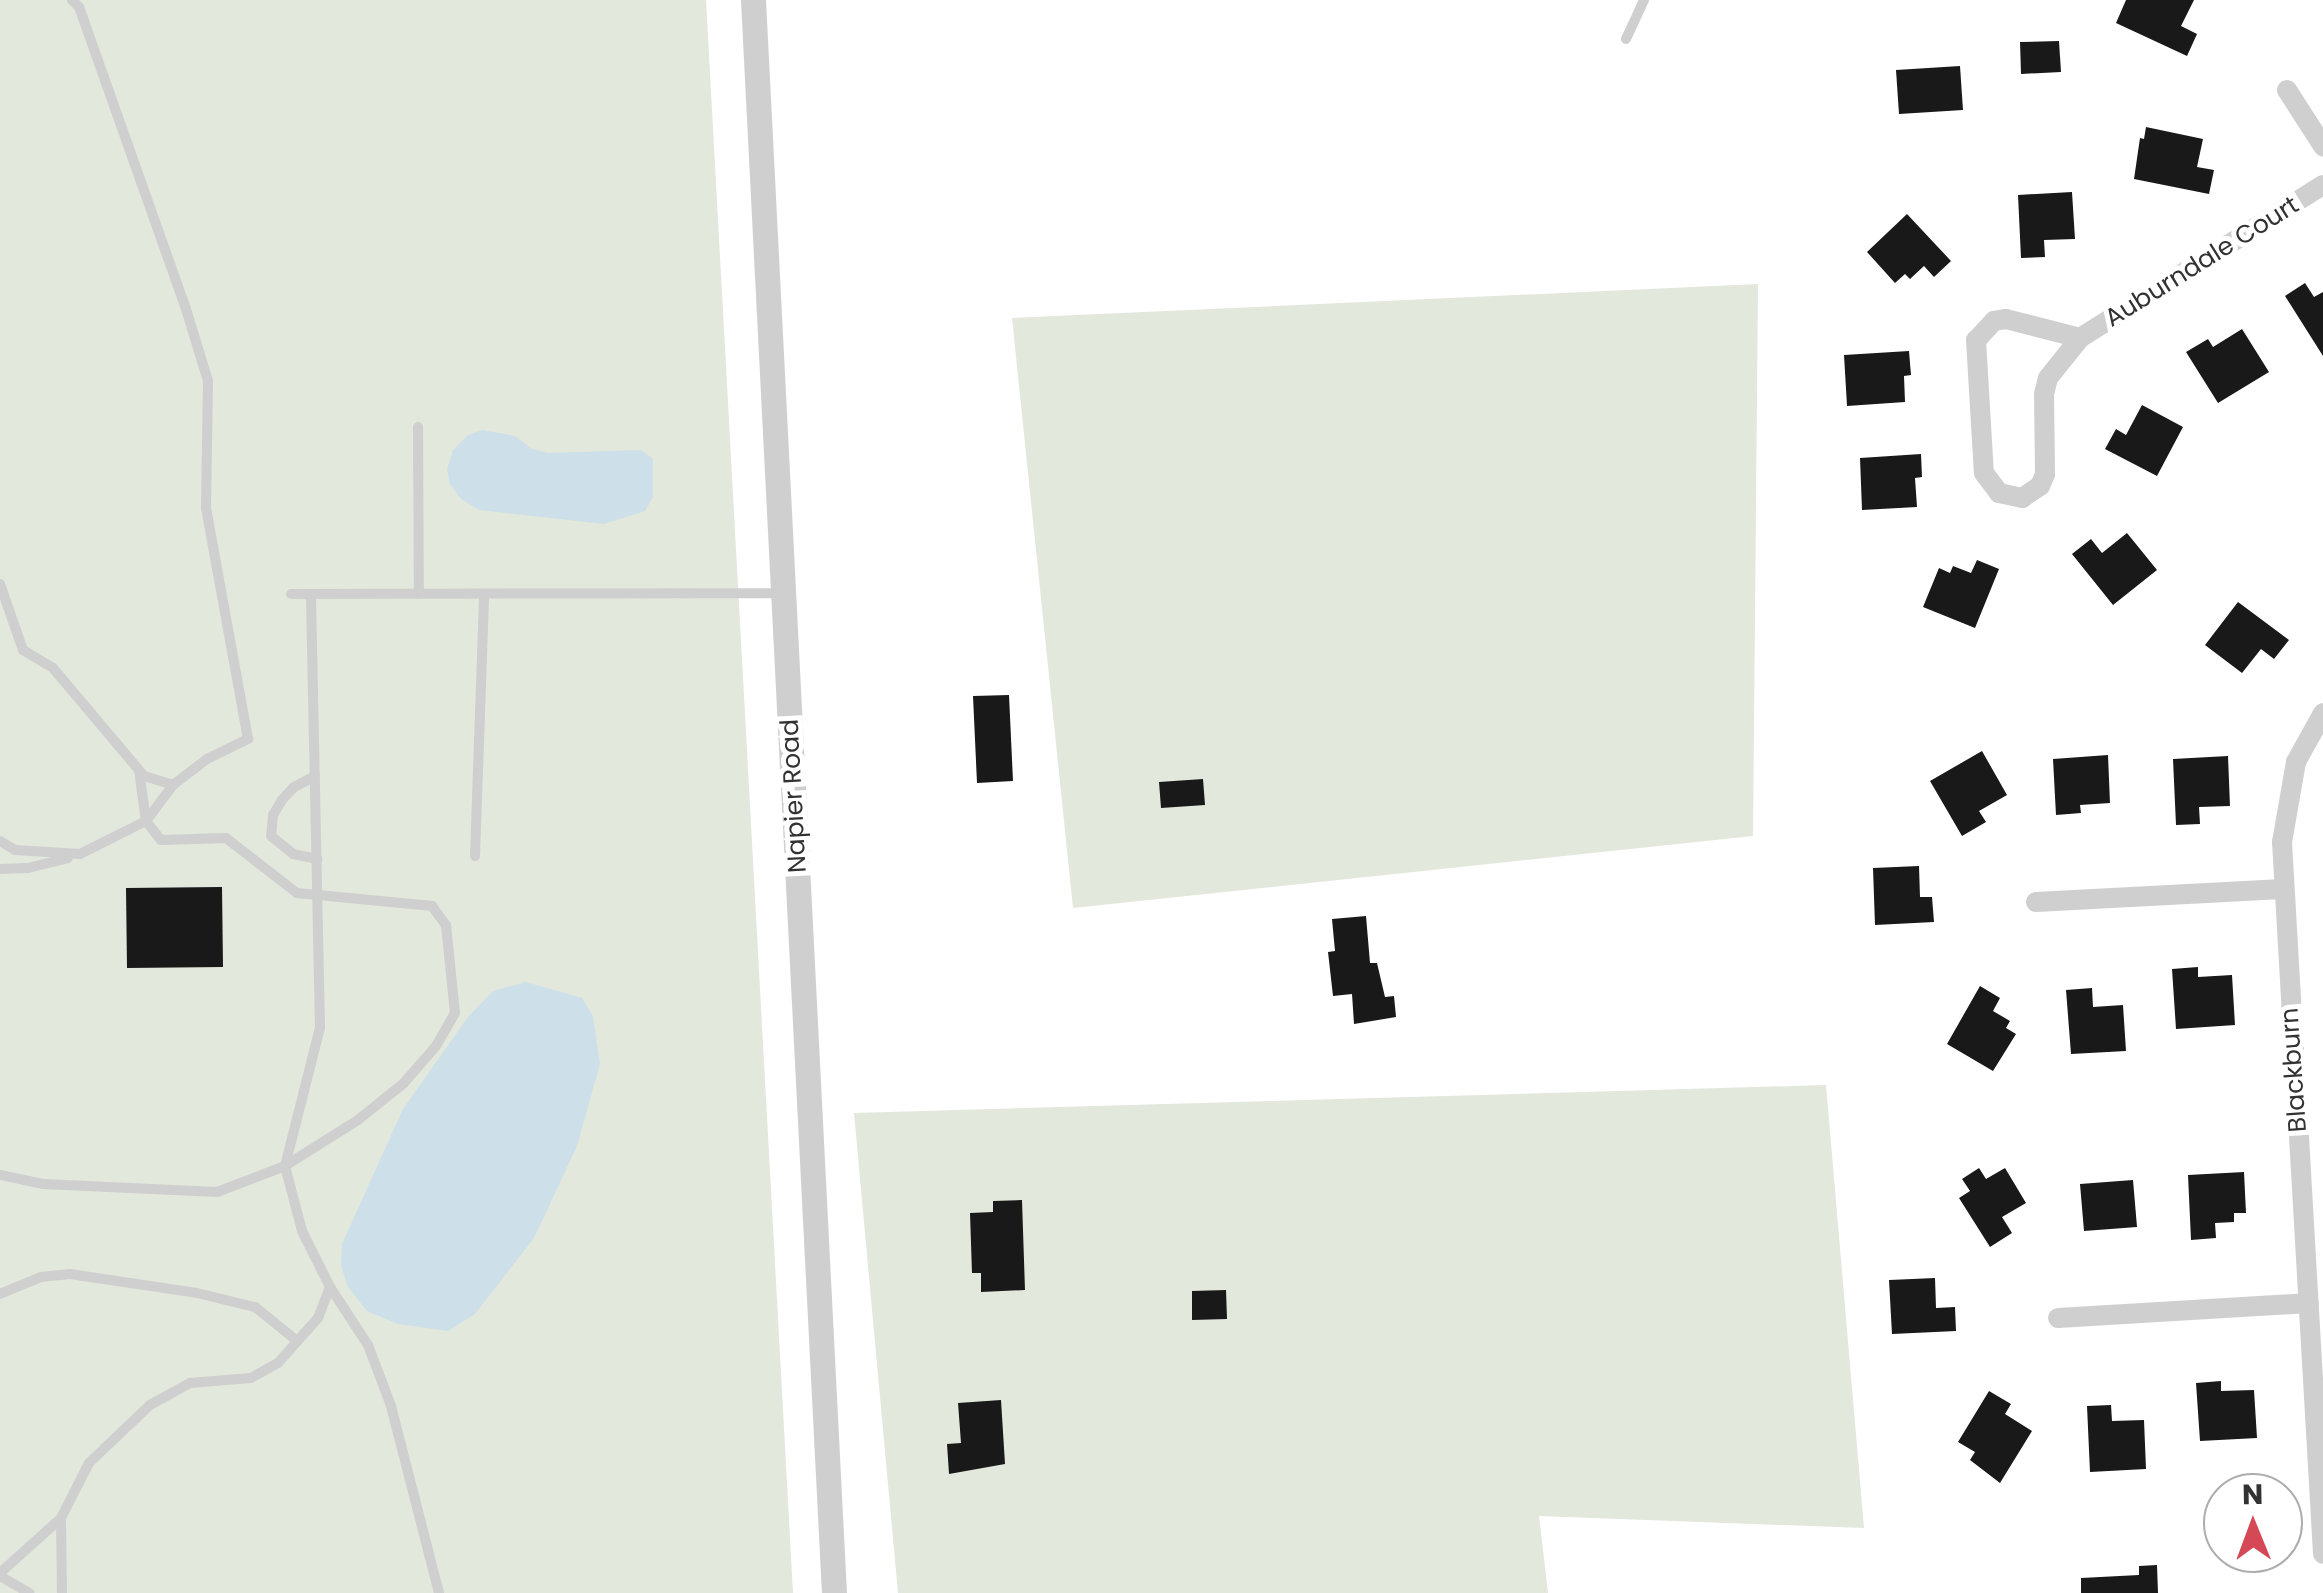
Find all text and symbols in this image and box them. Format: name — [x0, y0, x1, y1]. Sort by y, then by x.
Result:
street label: Auburndale Court — [2100, 190, 2304, 334]
street label: Napier Road — [775, 718, 813, 874]
street label: Blackburn — [2275, 1007, 2313, 1133]
north arrow — [2203, 1473, 2303, 1573]
text: N — [2242, 1475, 2263, 1514]

